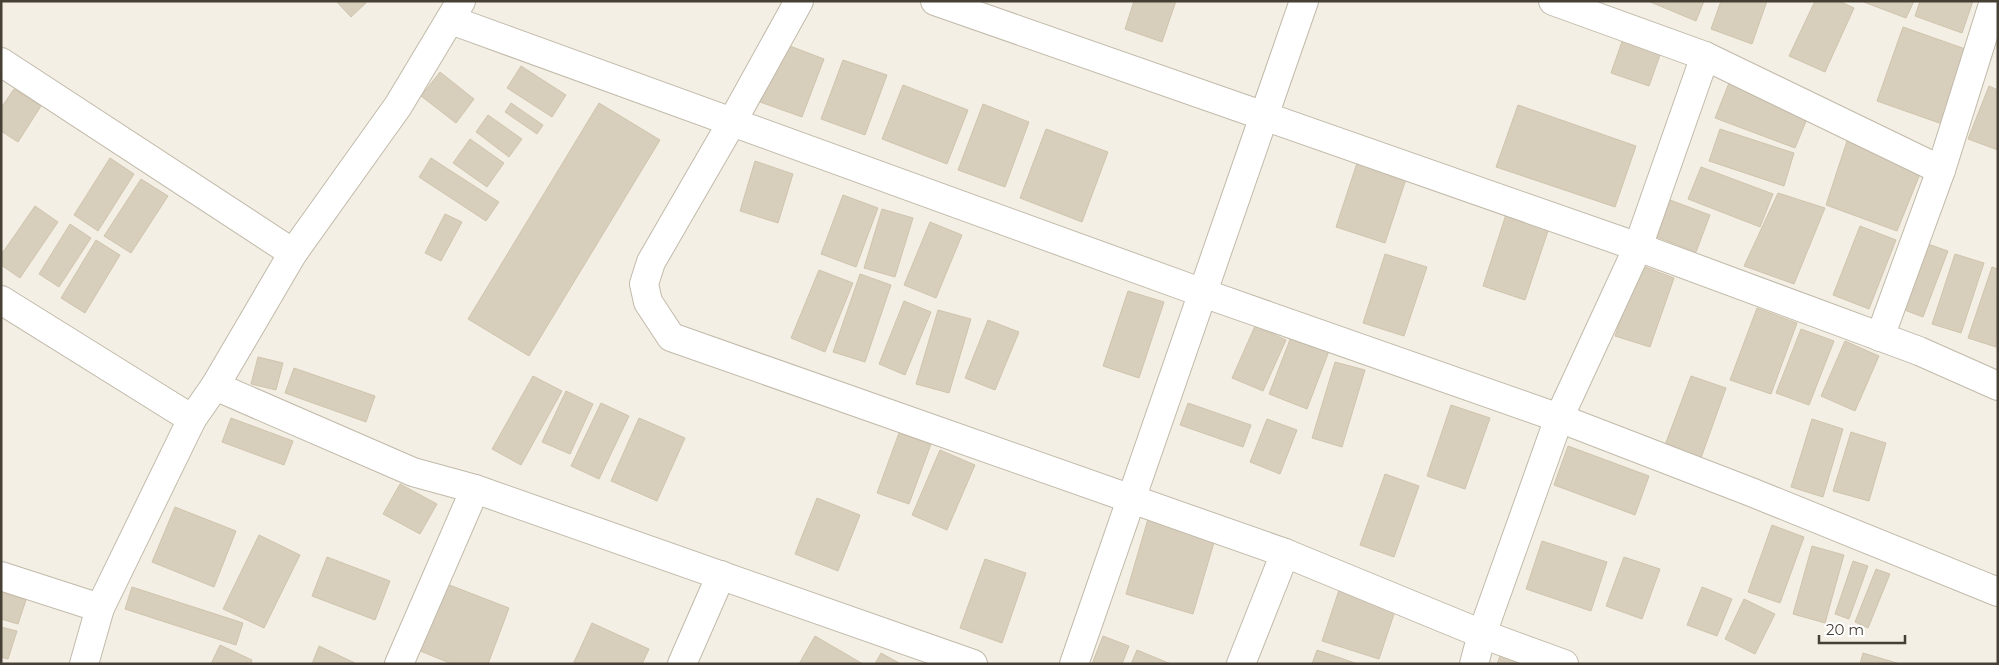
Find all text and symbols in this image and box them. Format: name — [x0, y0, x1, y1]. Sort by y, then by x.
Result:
scale bar — [1819, 612, 1905, 644]
text: 20 m — [1826, 620, 1864, 639]

